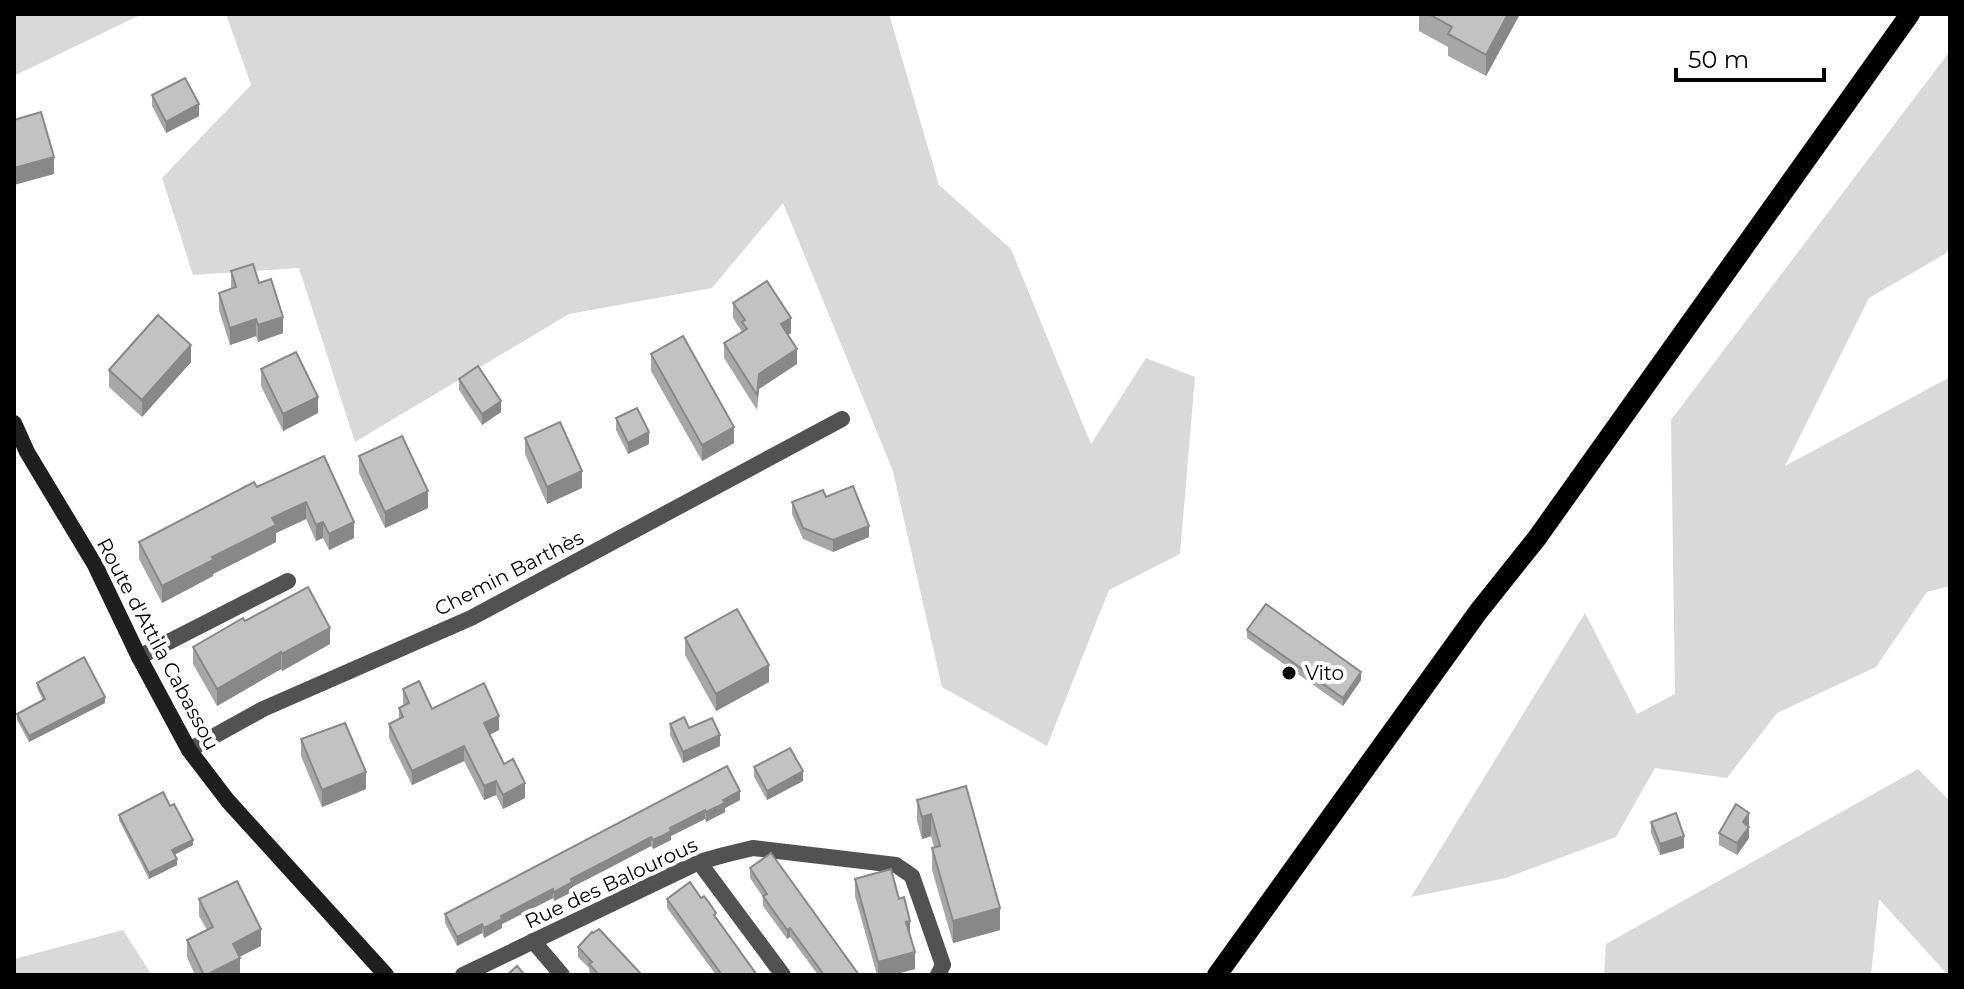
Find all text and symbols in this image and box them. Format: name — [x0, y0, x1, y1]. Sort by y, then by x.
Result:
scale bar — [1676, 32, 1824, 82]
text: 50 m — [1688, 45, 1749, 74]
street label: Chemin Barthès — [431, 525, 588, 621]
street label: Route d'Attila Cabassou — [92, 534, 224, 754]
place label: Vito — [1305, 661, 1344, 685]
marker: Vito — [1280, 664, 1298, 682]
street label: Rue des Balourous — [521, 832, 701, 934]

